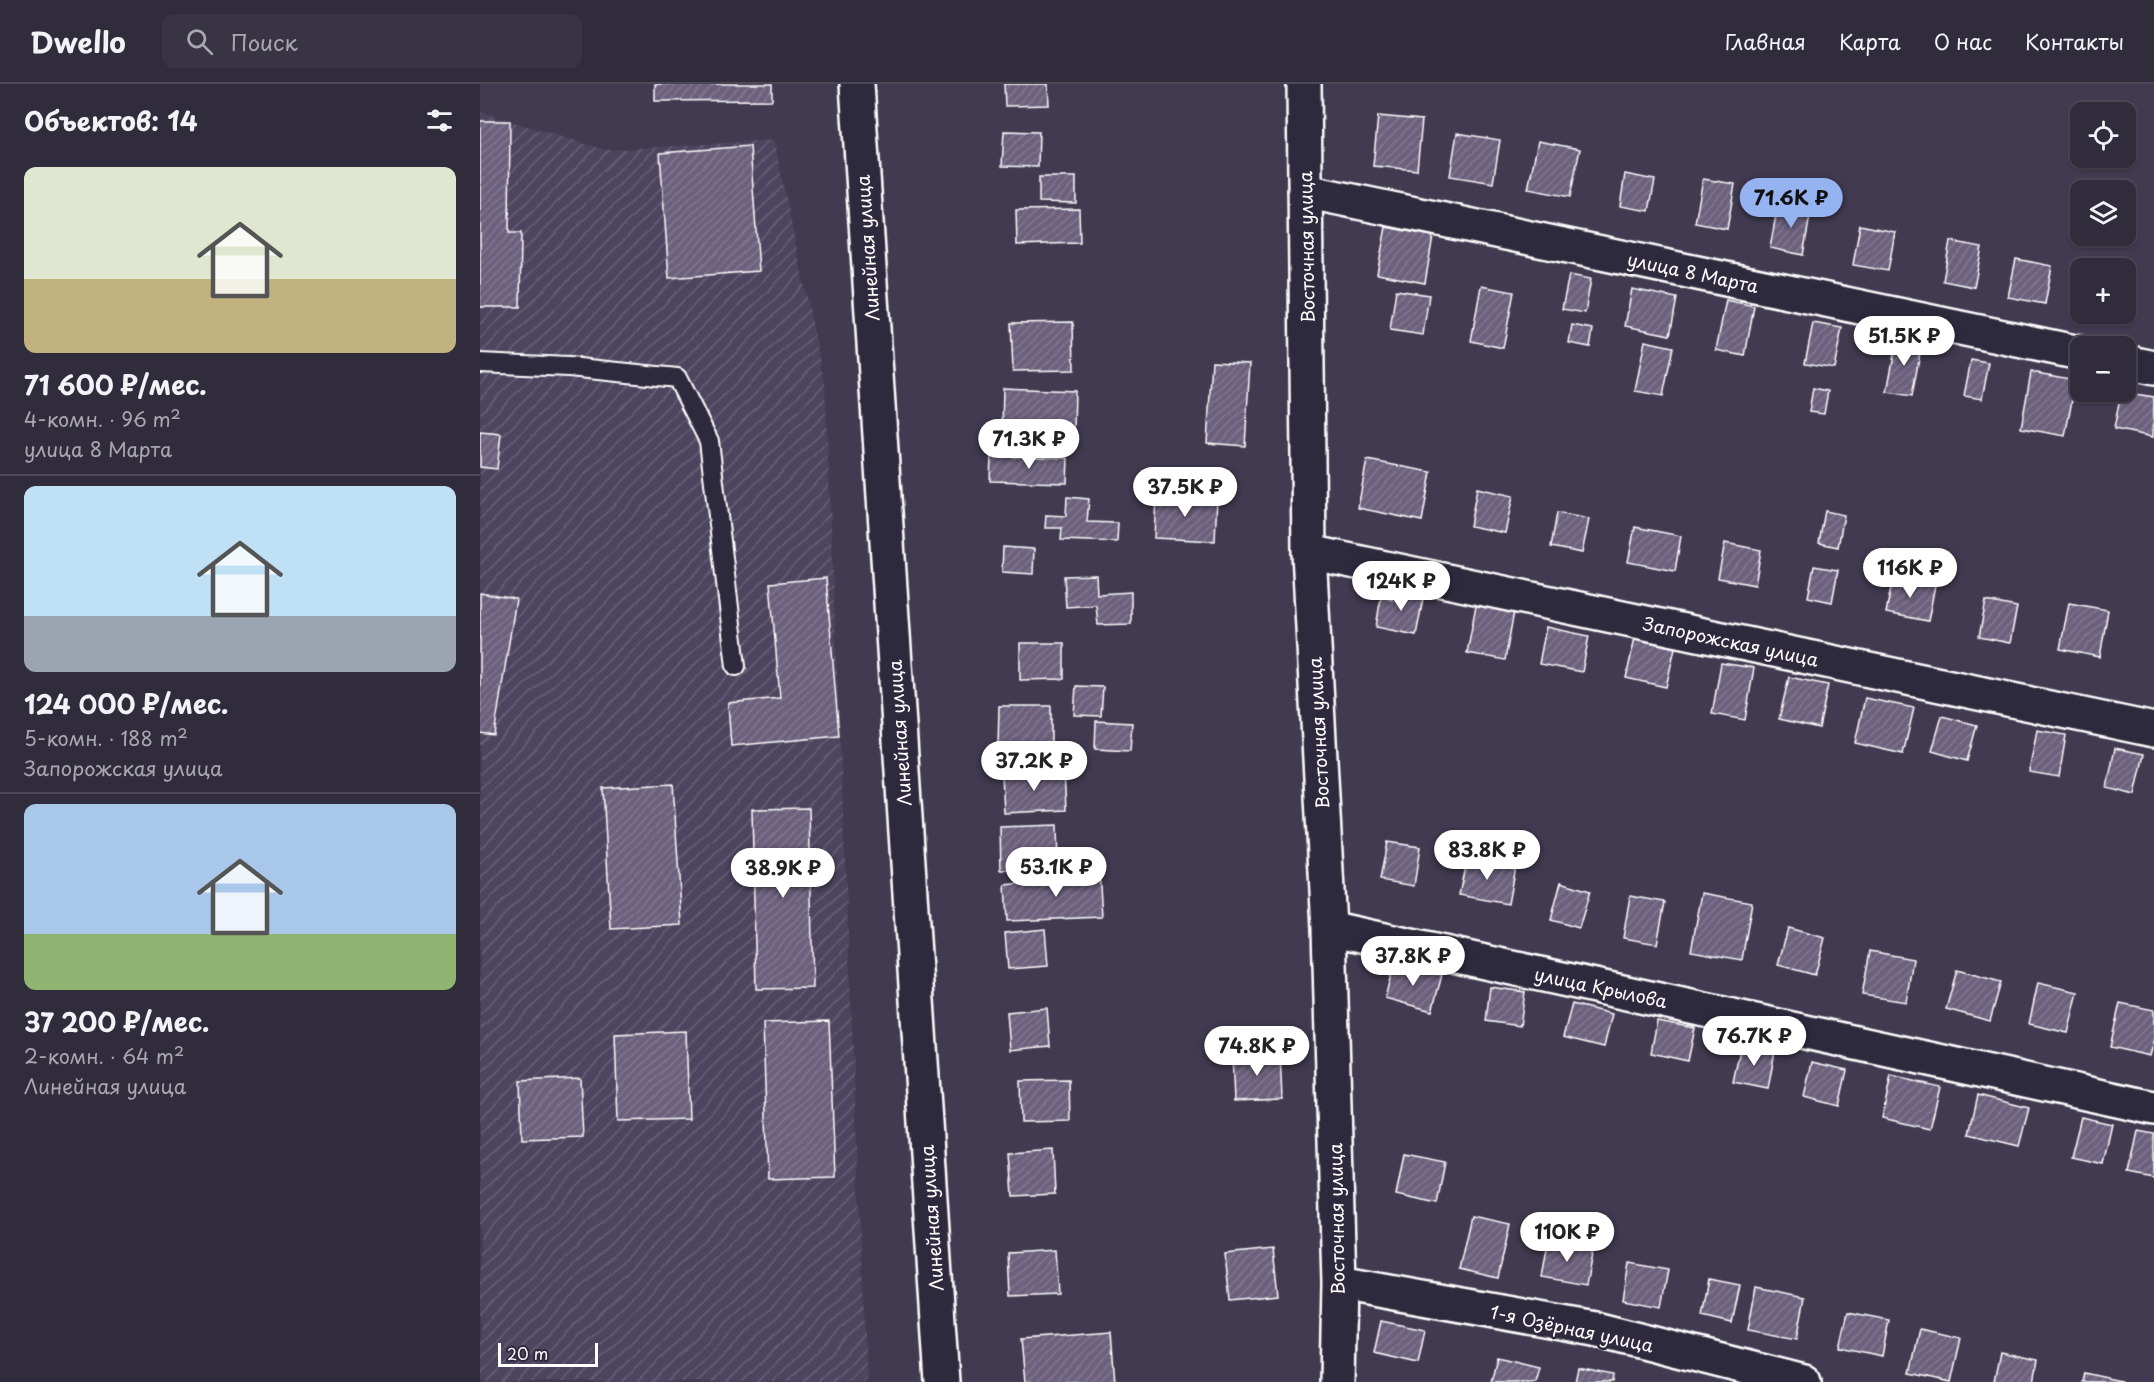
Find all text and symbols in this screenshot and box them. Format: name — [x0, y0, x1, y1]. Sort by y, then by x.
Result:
search box — [162, 14, 582, 68]
text: Dwello — [30, 20, 126, 63]
icon: search — [183, 25, 216, 58]
text: Поиск — [231, 25, 298, 58]
text: Главная — [1725, 25, 1806, 57]
text: Карта — [1839, 25, 1901, 57]
text: О нас — [1934, 25, 1992, 57]
text: Контакты — [2025, 25, 2124, 57]
text: Объектов: 14 — [24, 101, 198, 140]
map controls — [2070, 102, 2136, 402]
button: locate — [2070, 102, 2136, 168]
icon: filters — [423, 104, 456, 137]
street label: Восточная улица — [1291, 170, 1321, 323]
street label: Линейная улица — [848, 173, 886, 322]
pin: 71.6K ₽ — [1736, 178, 1846, 229]
button: layers — [2070, 180, 2136, 246]
text: 71.6K ₽ — [1754, 182, 1828, 212]
icon: home — [186, 206, 294, 314]
street label: улица 8 Марта — [1625, 245, 1761, 299]
button: + — [2070, 258, 2136, 324]
pin: 51.5K ₽ — [1849, 316, 1959, 367]
text: 51.5K ₽ — [1868, 320, 1940, 350]
button: − — [2070, 336, 2136, 402]
text: 71 600 ₽/мес. — [24, 365, 207, 404]
text: 4-комн. · 96 m² — [24, 404, 181, 434]
pin: 71.3K ₽ — [974, 419, 1084, 470]
text: 71.3K ₽ — [992, 423, 1066, 453]
text: улица 8 Марта — [24, 434, 172, 464]
pin: 37.5K ₽ — [1130, 467, 1240, 518]
text: 37.5K ₽ — [1147, 471, 1223, 501]
icon: home — [186, 525, 294, 633]
pin: 116K ₽ — [1861, 548, 1959, 599]
text: 116K ₽ — [1877, 552, 1943, 582]
pin: 124K ₽ — [1352, 561, 1450, 612]
text: 124K ₽ — [1366, 565, 1436, 595]
street label: Запорожская улица — [1641, 609, 1822, 673]
street label: Восточная улица — [1301, 656, 1335, 810]
street label: Линейная улица — [880, 658, 918, 807]
text: 124 000 ₽/мес. — [24, 684, 229, 723]
text: 5-комн. · 188 m² — [24, 723, 188, 753]
pin: 37.2K ₽ — [979, 741, 1089, 792]
text: 37.2K ₽ — [995, 745, 1073, 775]
text: Запорожская улица — [24, 753, 223, 783]
pin: 83.8K ₽ — [1432, 830, 1542, 881]
text: 83.8K ₽ — [1448, 834, 1526, 864]
icon: home — [186, 843, 294, 951]
pin: 53.1K ₽ — [1001, 847, 1111, 898]
pin: 38.9K ₽ — [728, 848, 838, 899]
text: 53.1K ₽ — [1019, 851, 1093, 881]
text: 38.9K ₽ — [745, 852, 821, 882]
pin: 37.8K ₽ — [1358, 936, 1468, 987]
text: 37.8K ₽ — [1375, 940, 1451, 970]
street label: улица Крылова — [1532, 960, 1671, 1014]
text: 37 200 ₽/мес. — [24, 1002, 209, 1041]
pin: 76.7K ₽ — [1699, 1016, 1809, 1067]
text: 76.7K ₽ — [1716, 1020, 1792, 1050]
pin: 74.8K ₽ — [1202, 1026, 1312, 1077]
text: 74.8K ₽ — [1218, 1030, 1296, 1060]
text: 2-комн. · 64 m² — [24, 1041, 184, 1071]
text: Линейная улица — [24, 1071, 186, 1101]
street label: Восточная улица — [1321, 1142, 1351, 1295]
street label: Линейная улица — [912, 1143, 950, 1292]
pin: 110K ₽ — [1518, 1212, 1616, 1263]
text: 110K ₽ — [1534, 1216, 1600, 1246]
street label: 1-я Озёрная улица — [1488, 1298, 1657, 1359]
scale bar — [498, 1340, 598, 1368]
text: 20 m — [507, 1341, 548, 1365]

